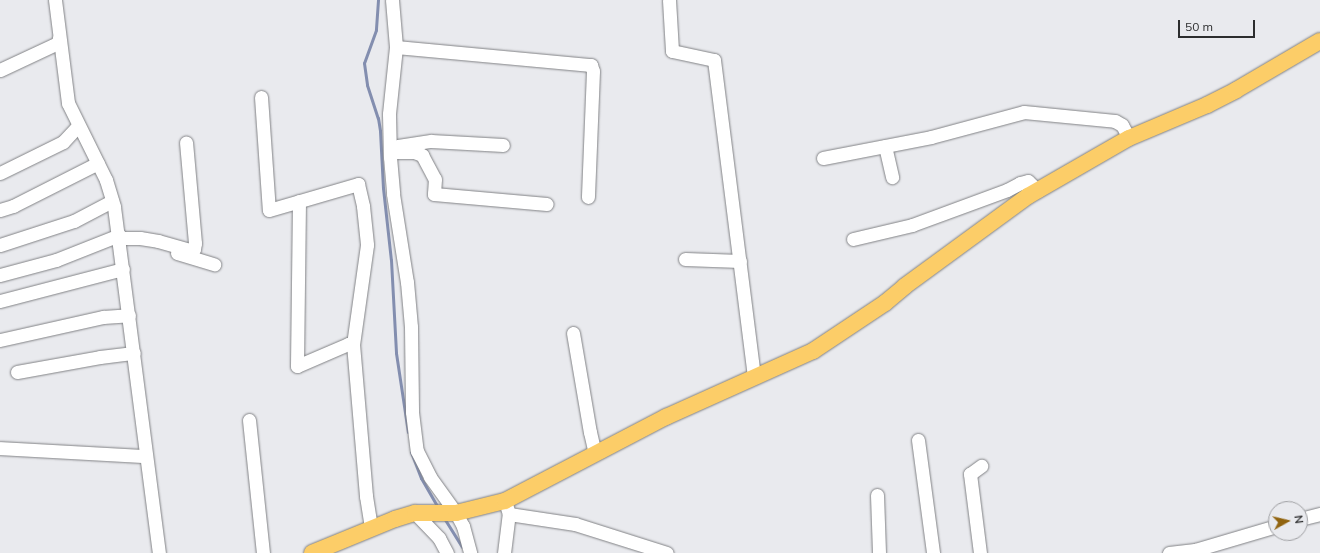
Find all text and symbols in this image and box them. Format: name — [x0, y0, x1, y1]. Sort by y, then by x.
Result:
scale bar — [1180, 12, 1257, 38]
text: 50 m — [1185, 19, 1213, 34]
north arrow — [1268, 501, 1308, 541]
text: N — [1291, 514, 1306, 525]

